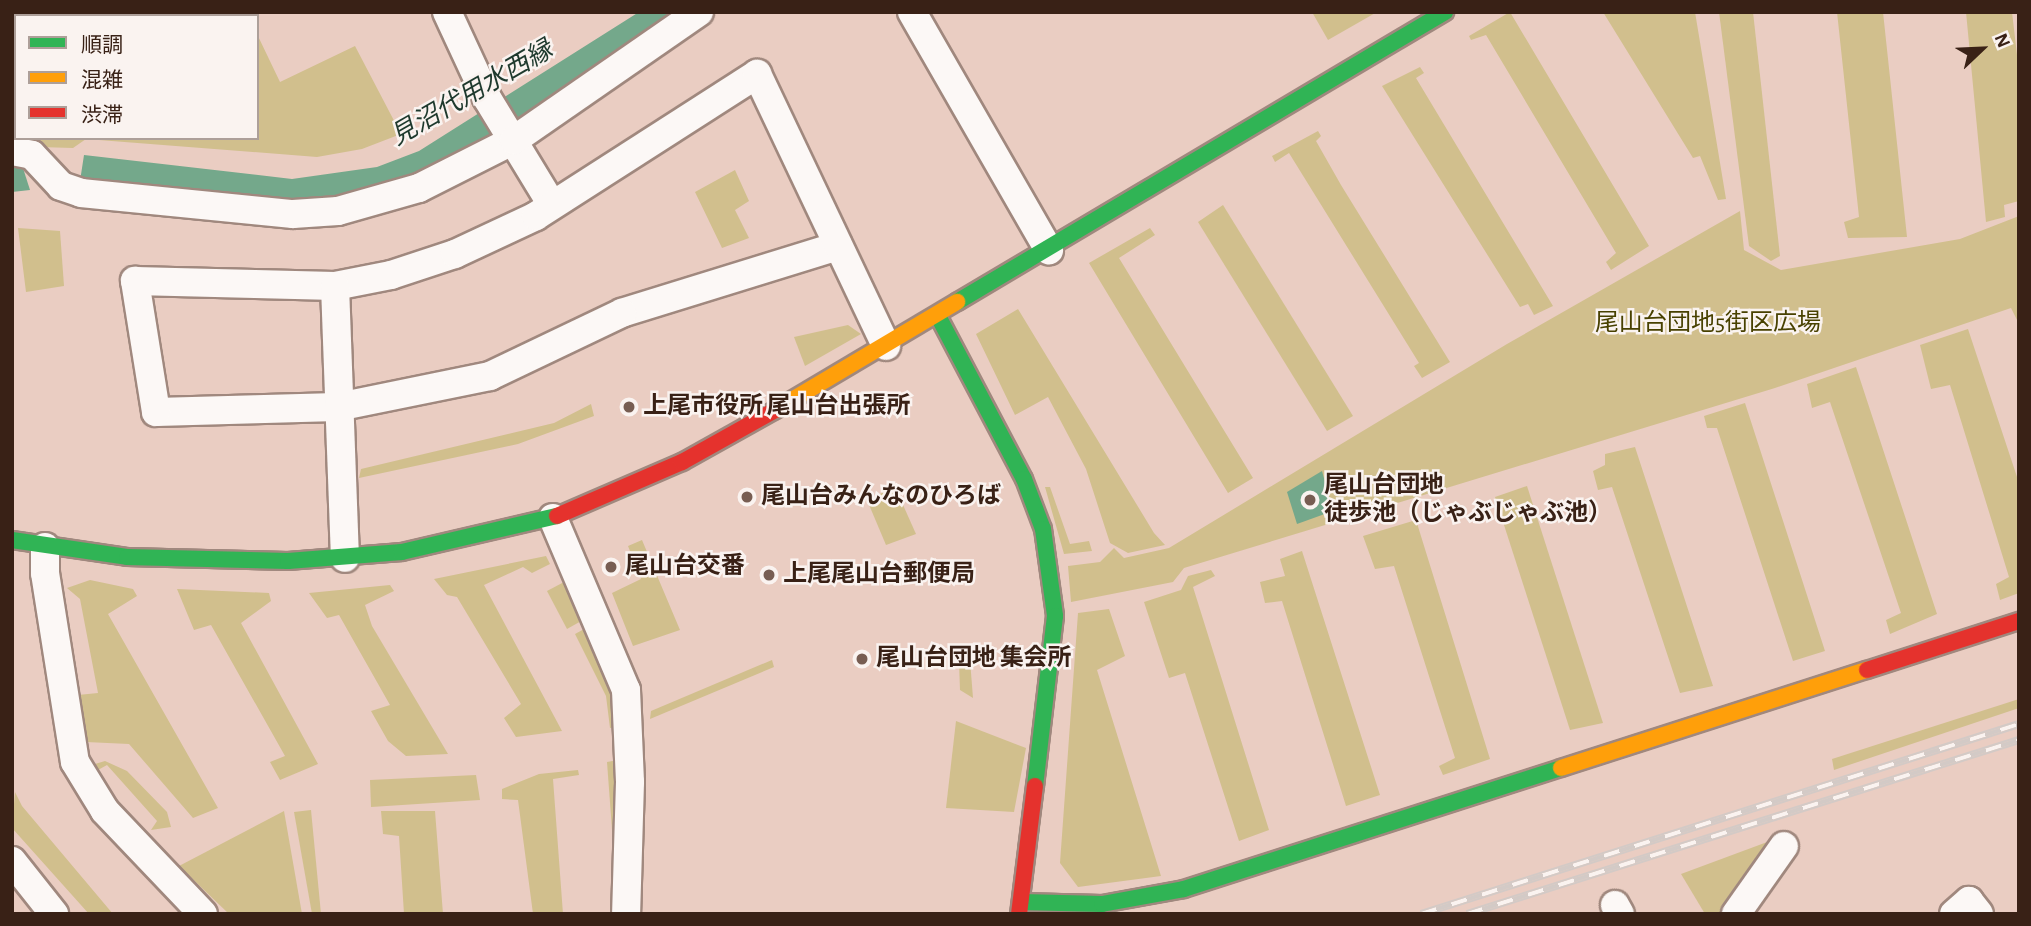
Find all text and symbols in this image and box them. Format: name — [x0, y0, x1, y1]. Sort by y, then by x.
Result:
legend — [14, 14, 259, 140]
north arrow — [1947, 14, 2017, 84]
text: N — [1990, 31, 2013, 50]
text: 順調 — [81, 35, 123, 56]
water label: 見沼代用水西縁 — [385, 35, 559, 153]
text: 混雑 — [81, 70, 123, 91]
text: 渋滞 — [81, 105, 123, 126]
park label: 尾山台団地5街区広場 — [1595, 310, 1821, 338]
place label: 上尾市役所 尾山台出張所 — [643, 393, 911, 421]
marker: 上尾市役所 尾山台出張所 — [621, 399, 637, 415]
place label: 尾山台団地 徒歩池（じゃぶじゃぶ池） — [1324, 472, 1612, 528]
place label: 尾山台みんなのひろば — [761, 483, 1001, 511]
marker: 尾山台みんなのひろば — [739, 489, 755, 505]
marker: 尾山台団地 徒歩池（じゃぶじゃぶ池） — [1302, 492, 1318, 508]
place label: 尾山台交番 — [625, 553, 745, 581]
marker: 尾山台交番 — [603, 559, 619, 575]
place label: 上尾尾山台郵便局 — [783, 561, 975, 589]
marker: 上尾尾山台郵便局 — [761, 567, 777, 583]
place label: 尾山台団地 集会所 — [876, 645, 1072, 673]
marker: 尾山台団地 集会所 — [854, 651, 870, 667]

